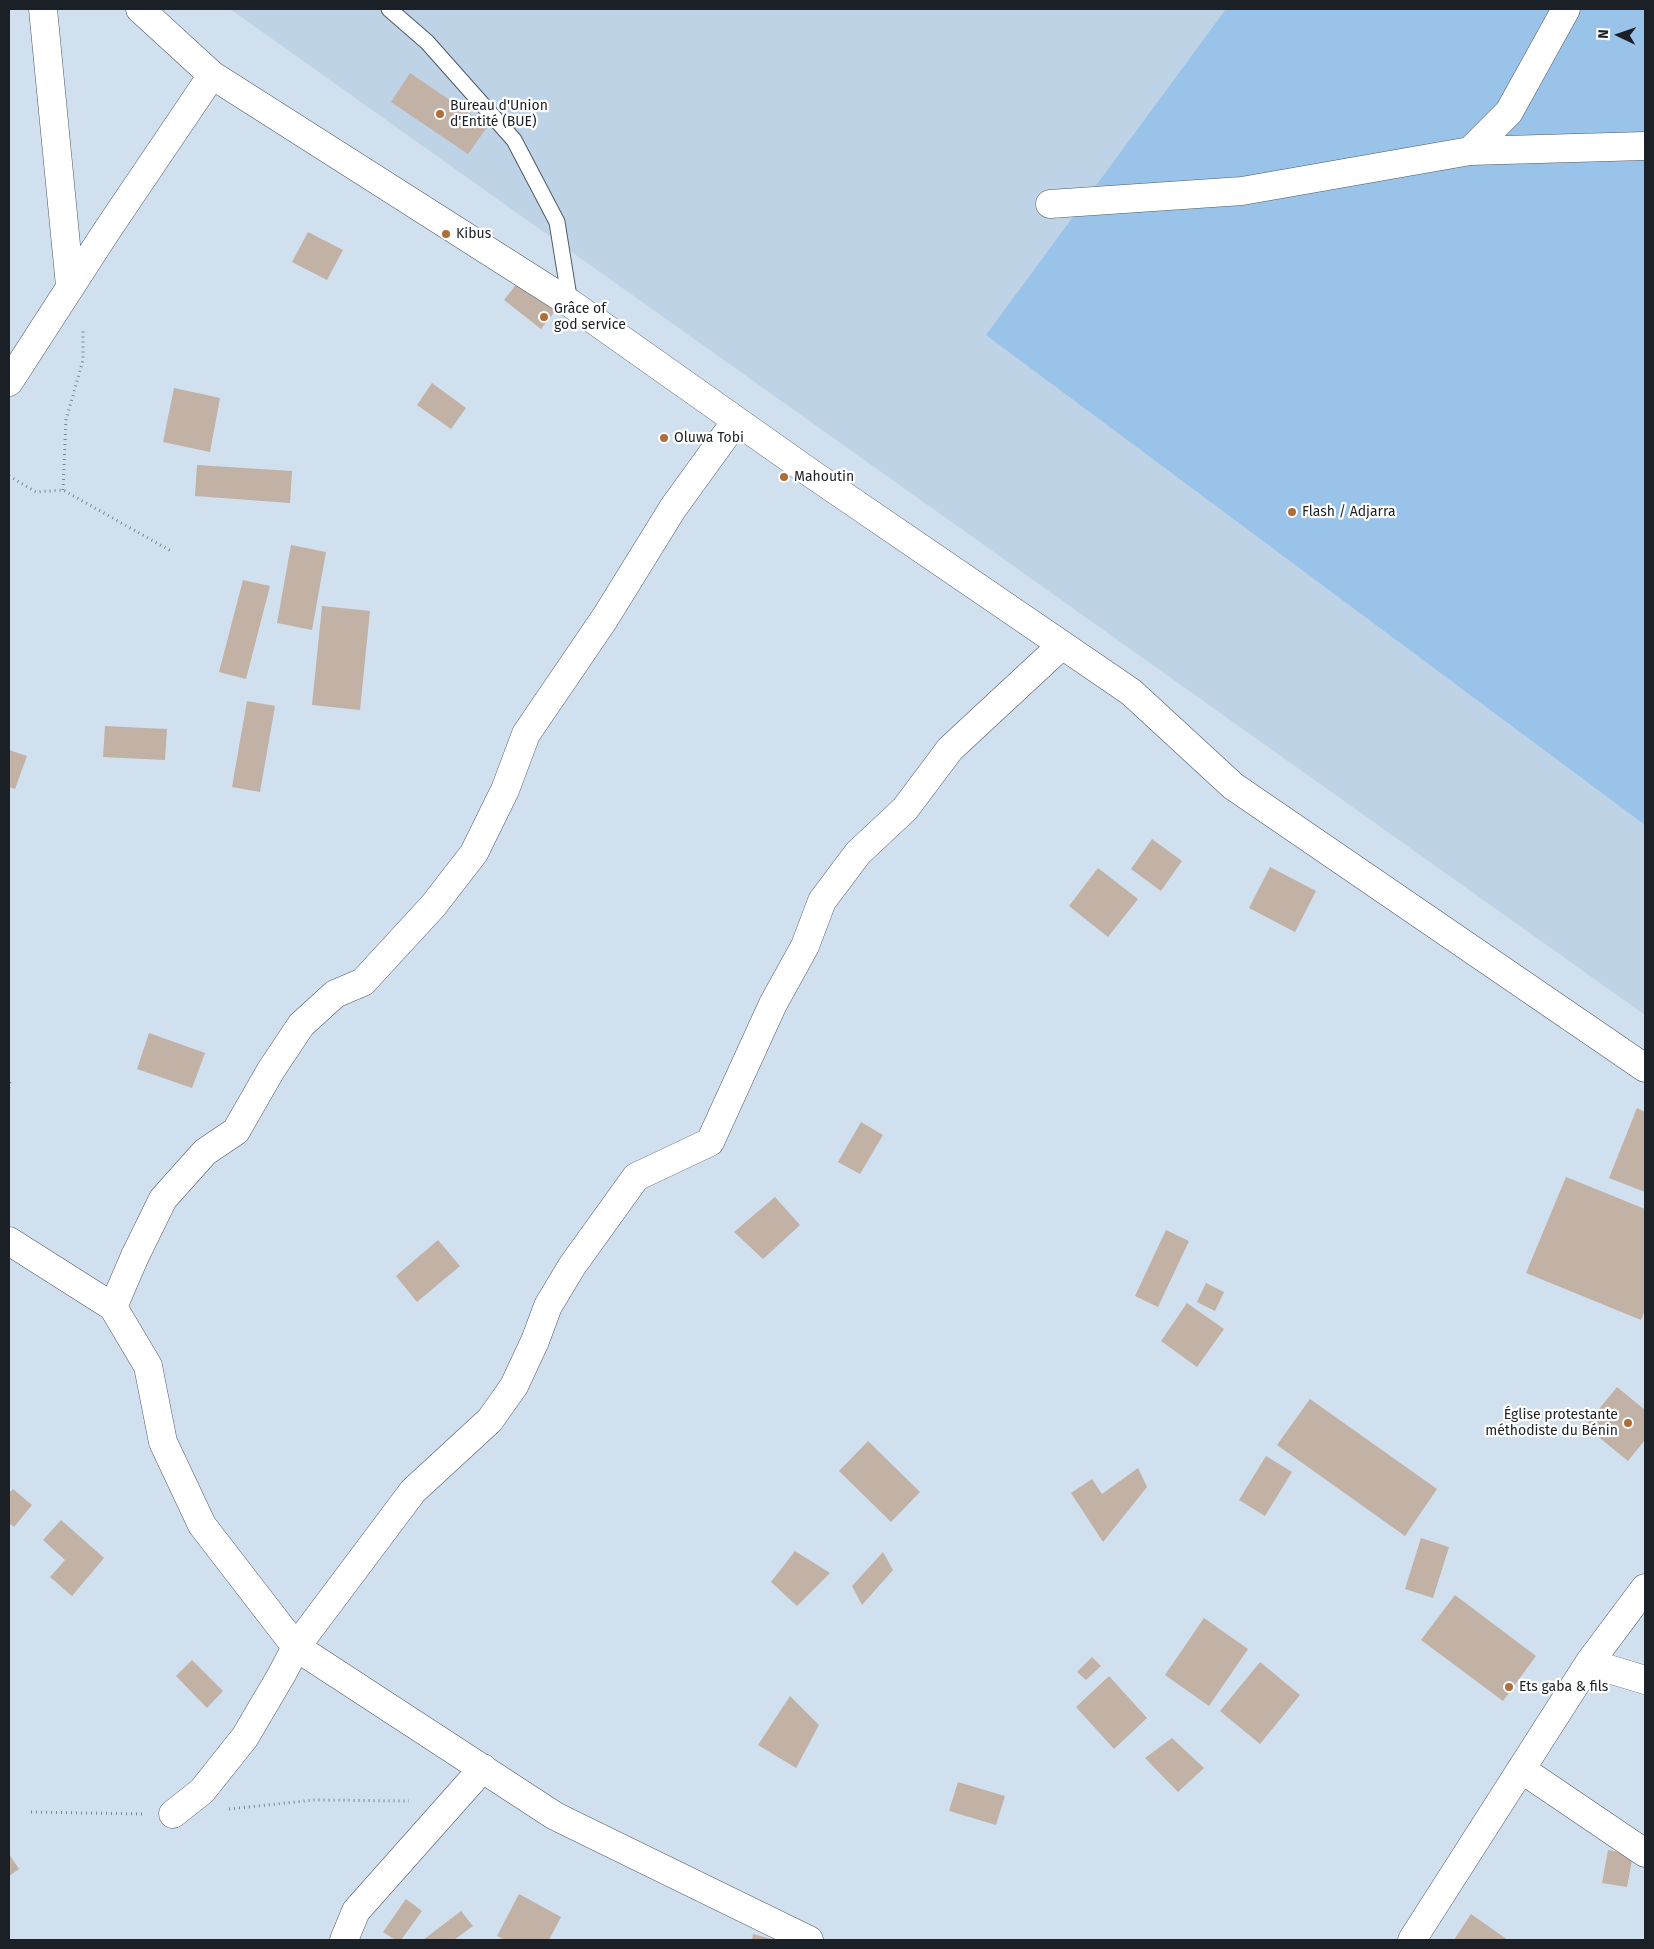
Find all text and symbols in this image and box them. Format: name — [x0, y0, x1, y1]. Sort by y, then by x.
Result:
north arrow — [1594, 10, 1644, 60]
text: N — [1595, 29, 1612, 39]
place label: Bureau d'Union d'Entité (BUE) — [450, 98, 548, 130]
marker: Bureau d'Union d'Entité (BUE) — [434, 108, 446, 120]
place label: Kibus — [456, 226, 491, 242]
marker: Kibus — [440, 228, 452, 240]
place label: Grâce of god service — [554, 301, 626, 334]
marker: Grâce of god service — [538, 311, 550, 323]
place label: Oluwa Tobi — [674, 430, 744, 446]
marker: Oluwa Tobi — [658, 432, 670, 444]
place label: Mahoutin — [794, 469, 854, 485]
marker: Mahoutin — [778, 471, 790, 483]
place label: Flash / Adjarra — [1302, 504, 1396, 520]
marker: Flash / Adjarra — [1286, 506, 1298, 518]
place label: Église protestante méthodiste du Bénin — [1485, 1407, 1618, 1440]
marker: Église protestante méthodiste du Bénin — [1622, 1417, 1634, 1429]
place label: Ets gaba & fils — [1519, 1679, 1608, 1695]
marker: Ets gaba & fils — [1503, 1681, 1515, 1693]

